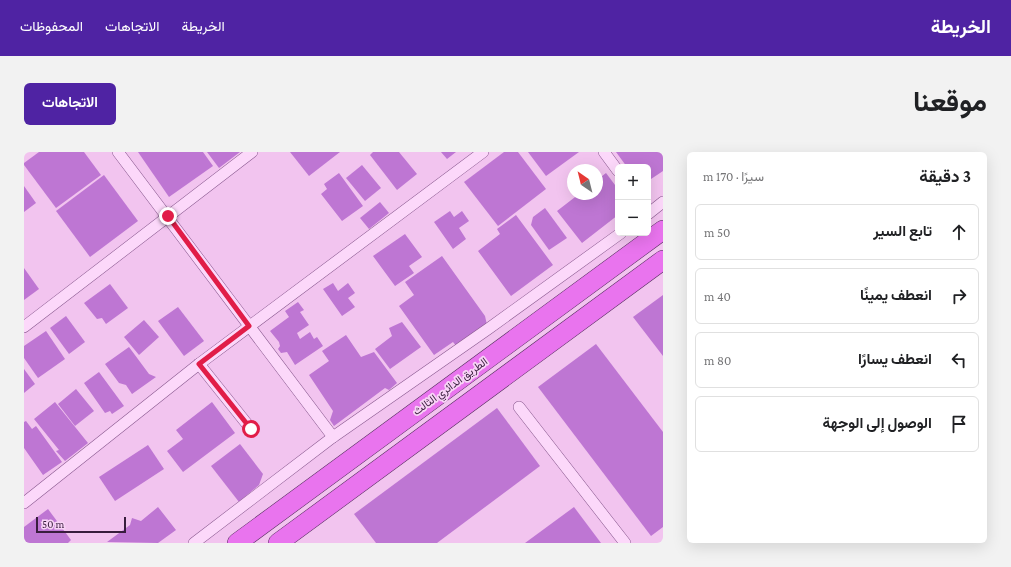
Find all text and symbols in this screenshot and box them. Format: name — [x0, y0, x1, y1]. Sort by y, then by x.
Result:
text: الخريطة — [931, 16, 991, 37]
text: المحفوظات — [20, 18, 83, 34]
text: الاتجاهات — [105, 18, 159, 34]
text: الخريطة — [181, 18, 225, 34]
button: الاتجاهات — [24, 83, 116, 125]
text: موقعنا — [913, 86, 987, 117]
north arrow — [567, 164, 603, 200]
map controls — [615, 164, 651, 236]
button: + — [615, 164, 651, 200]
text: 3 دقيقة — [919, 167, 971, 186]
text: سيرًا · 170 m — [703, 169, 764, 184]
button: − — [615, 200, 651, 236]
route end — [159, 207, 177, 225]
icon: ahead — [948, 221, 970, 243]
text: تابع السير — [873, 223, 932, 239]
text: 50 m — [704, 225, 730, 240]
icon: right — [948, 285, 970, 307]
text: انعطف يمينًا — [860, 287, 932, 303]
text: 40 m — [704, 289, 731, 304]
icon: left — [948, 349, 970, 371]
text: انعطف يسارًا — [858, 351, 932, 367]
text: 80 m — [704, 353, 731, 368]
street label: الطريق الدائري الثالث — [410, 355, 492, 420]
icon: arrive — [948, 413, 970, 435]
text: الوصول إلى الوجهة — [823, 415, 932, 431]
route start — [242, 420, 260, 438]
scale bar — [36, 515, 126, 534]
text: 50 m — [42, 518, 64, 530]

